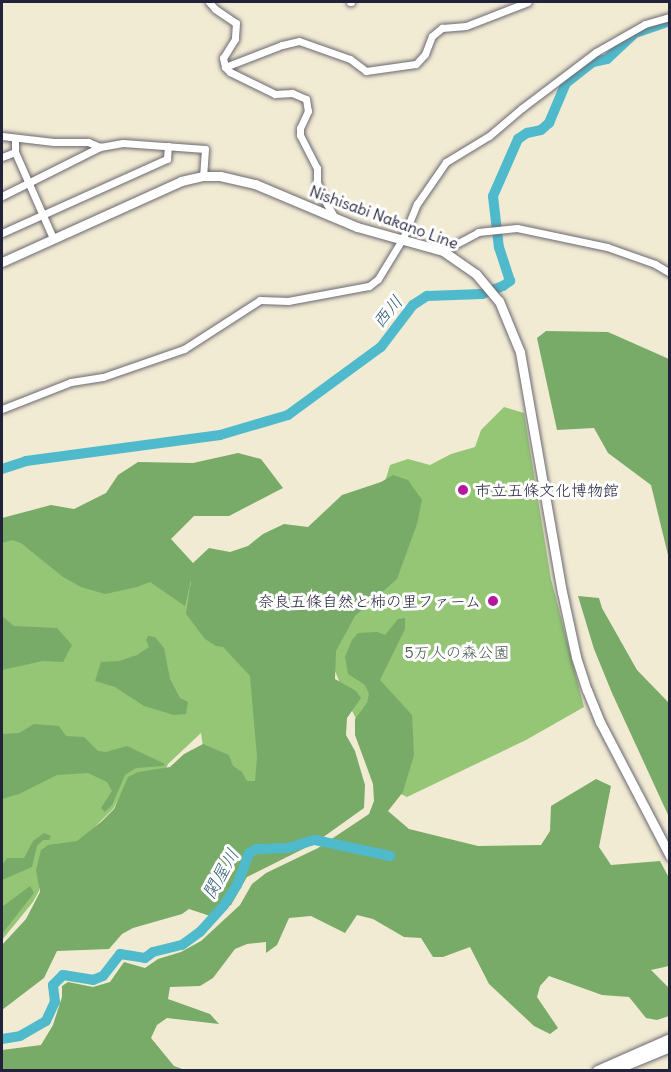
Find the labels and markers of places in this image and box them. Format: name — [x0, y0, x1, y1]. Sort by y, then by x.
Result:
place label: 市立五條文化博物館 — [475, 480, 619, 500]
marker: 市立五條文化博物館 — [456, 483, 470, 497]
place label: 奈良五條自然と柿の里ファーム — [257, 591, 481, 611]
marker: 奈良五條自然と柿の里ファーム — [486, 594, 500, 608]

